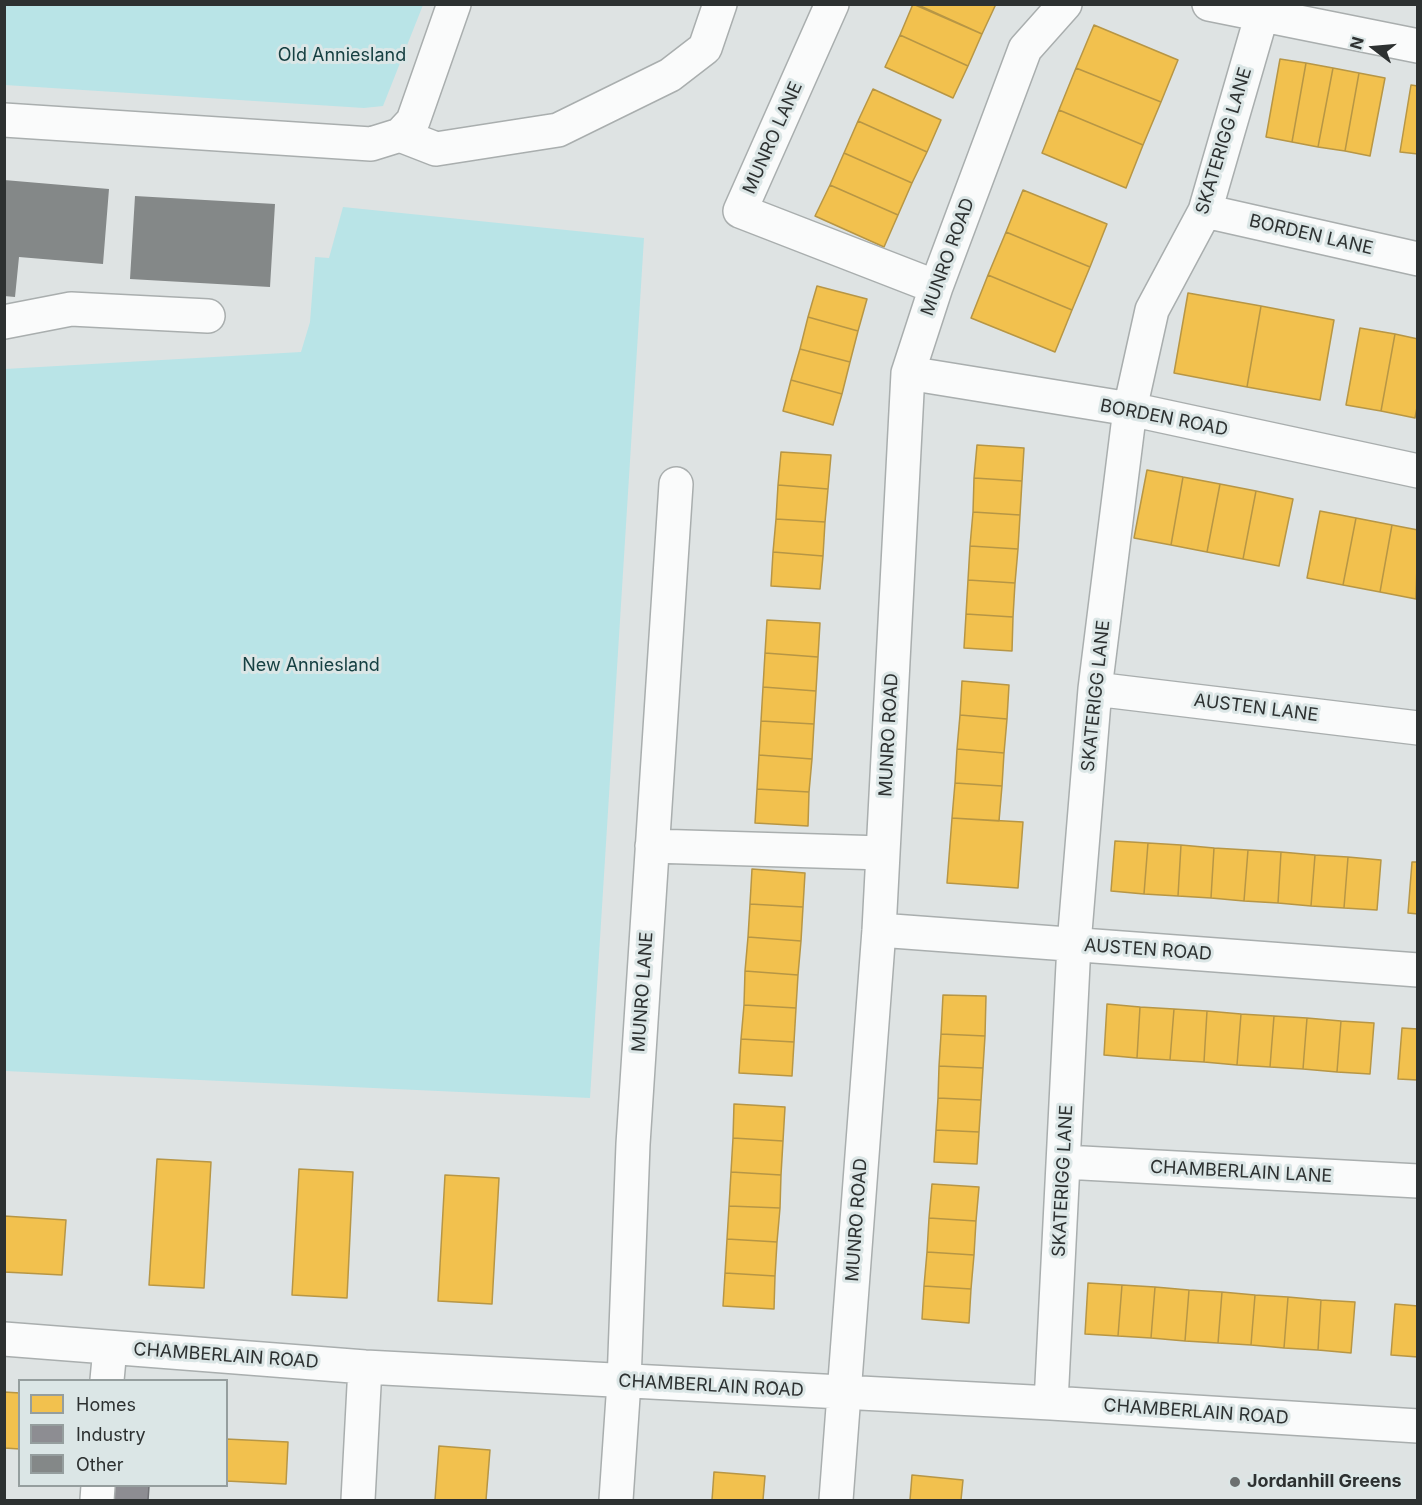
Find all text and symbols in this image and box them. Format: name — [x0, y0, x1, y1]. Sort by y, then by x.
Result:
north arrow — [1344, 18, 1404, 78]
text: N — [1345, 34, 1368, 52]
park label: Old Anniesland — [278, 45, 406, 67]
street label: SKATERIGG LANE — [1191, 65, 1257, 217]
street label: MUNRO LANE — [739, 79, 807, 197]
street label: MUNRO ROAD — [917, 195, 979, 319]
street label: BORDEN LANE — [1247, 210, 1375, 260]
street label: BORDEN ROAD — [1098, 395, 1230, 441]
street label: SKATERIGG LANE — [1077, 619, 1115, 773]
park label: New Anniesland — [242, 655, 380, 677]
street label: MUNRO ROAD — [875, 673, 903, 797]
street label: AUSTEN LANE — [1193, 690, 1319, 726]
street label: MUNRO LANE — [628, 931, 658, 1053]
street label: AUSTEN ROAD — [1083, 935, 1213, 965]
street label: SKATERIGG LANE — [1048, 1104, 1078, 1258]
street label: CHAMBERLAIN LANE — [1149, 1156, 1333, 1188]
street label: MUNRO ROAD — [842, 1158, 872, 1282]
street label: CHAMBERLAIN ROAD — [133, 1339, 319, 1373]
street label: CHAMBERLAIN ROAD — [618, 1370, 804, 1402]
legend — [18, 1379, 228, 1487]
text: Homes — [76, 1394, 136, 1415]
street label: CHAMBERLAIN ROAD — [1103, 1395, 1289, 1429]
text: Industry — [76, 1424, 146, 1445]
text: Other — [76, 1454, 124, 1475]
place label: Jordanhill Greens — [1247, 1471, 1402, 1493]
marker: Jordanhill Greens — [1228, 1475, 1242, 1489]

